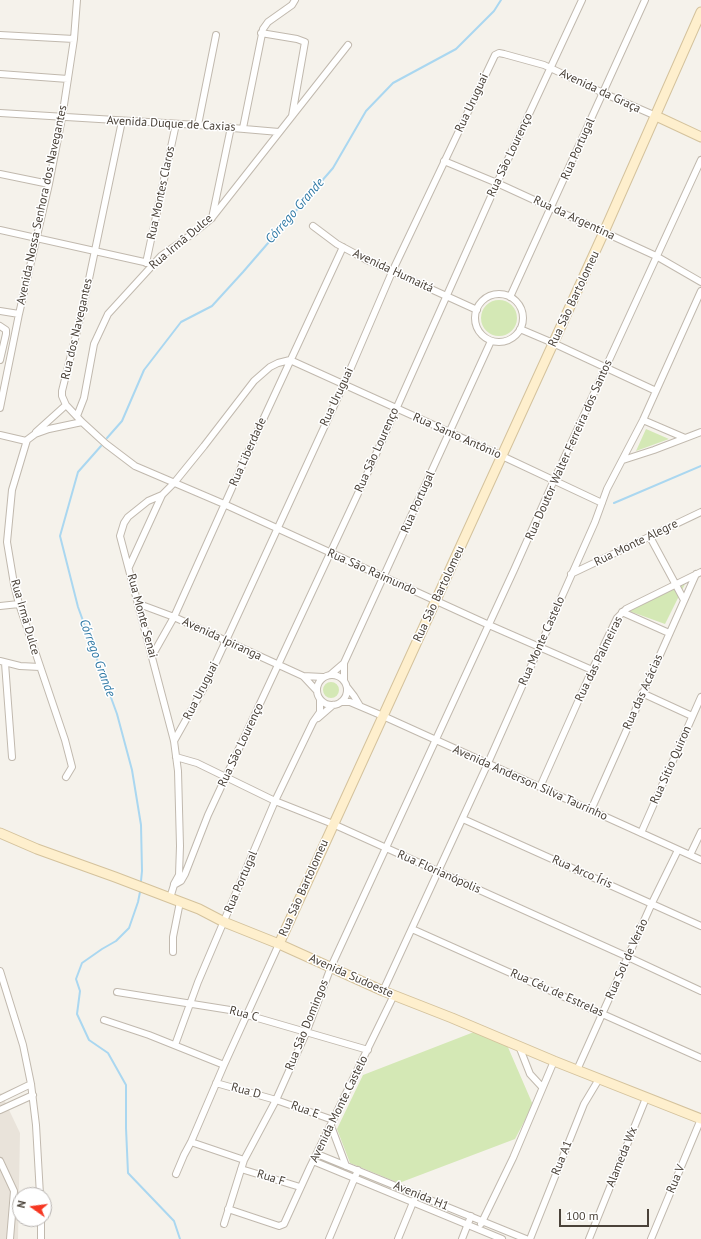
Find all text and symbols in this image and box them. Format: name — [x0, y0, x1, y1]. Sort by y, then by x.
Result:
street label: Avenida da Graça — [557, 66, 643, 116]
street label: Rua Uruguai — [452, 71, 492, 135]
street label: Avenida Nossa Senhora dos Navegantes — [14, 104, 70, 306]
street label: Rua São Lourenço — [484, 111, 536, 199]
street label: Avenida Duque de Caxias — [106, 113, 236, 135]
street label: Rua Portugal — [558, 116, 598, 182]
street label: Rua Montes Claros — [144, 145, 178, 241]
water label: Córrego Grande — [262, 175, 328, 247]
street label: Rua da Argentina — [531, 193, 617, 243]
street label: Rua Irmã Dulce — [146, 211, 216, 273]
street label: Avenida Humaitá — [350, 246, 436, 296]
street label: Rua São Bartolomeu — [545, 249, 603, 349]
street label: Rua dos Navegantes — [58, 277, 96, 381]
street label: Rua Doutor Walter Ferreira dos Santos — [523, 358, 615, 542]
street label: Rua Uruguai — [317, 365, 357, 429]
street label: Rua São Lourenço — [352, 405, 402, 495]
street label: Rua Santo Antônio — [411, 410, 503, 462]
street label: Rua Liberdade — [226, 415, 270, 489]
street label: Rua Portugal — [398, 469, 438, 535]
street label: Rua Monte Alegre — [592, 516, 680, 570]
street label: Rua São Bartolomeu — [410, 544, 468, 644]
street label: Rua São Raimundo — [325, 546, 419, 598]
street label: Rua Monte Senai — [124, 572, 160, 660]
street label: Rua Irmã Dulce — [7, 577, 43, 657]
street label: Rua Monte Castelo — [516, 594, 568, 688]
street label: Avenida Ipiranga — [180, 614, 264, 664]
street label: Rua das Palmeiras — [572, 614, 626, 704]
water label: Córrego Grande — [76, 617, 118, 699]
street label: Rua das Acácias — [620, 652, 666, 732]
street label: Rua Uruguai — [180, 660, 222, 722]
street label: Rua São Lourenço — [215, 701, 267, 789]
street label: Rua Sítio Quiron — [647, 724, 695, 806]
street label: Avenida Anderson Silva Taurinho — [450, 742, 610, 824]
street label: Rua São Bartolomeu — [276, 837, 332, 939]
street label: Rua Florianópolis — [395, 847, 483, 897]
street label: Rua Portugal — [221, 849, 261, 915]
street label: Rua Arco Íris — [550, 852, 614, 892]
street label: Rua Sol de Verão — [603, 917, 651, 1001]
street label: Avenida Sudoeste — [307, 951, 395, 1001]
street label: Rua Céu de Estrelas — [508, 966, 606, 1020]
street label: Rua São Domingos — [282, 978, 332, 1072]
street label: Rua C — [228, 1003, 260, 1025]
street label: Avenida Monte Castelo — [307, 1053, 371, 1165]
street label: Rua D — [229, 1080, 263, 1102]
street label: Rua E — [289, 1098, 321, 1122]
street label: Alameda Wx — [603, 1125, 641, 1189]
street label: Rua A1 — [549, 1139, 575, 1177]
street label: Rua V — [664, 1163, 688, 1195]
street label: Rua F — [255, 1167, 287, 1189]
street label: Avenida H1 — [391, 1178, 451, 1214]
north arrow — [12, 1187, 52, 1227]
text: N — [14, 1199, 29, 1210]
scale bar — [561, 1201, 651, 1227]
text: 100 m — [566, 1208, 599, 1223]

